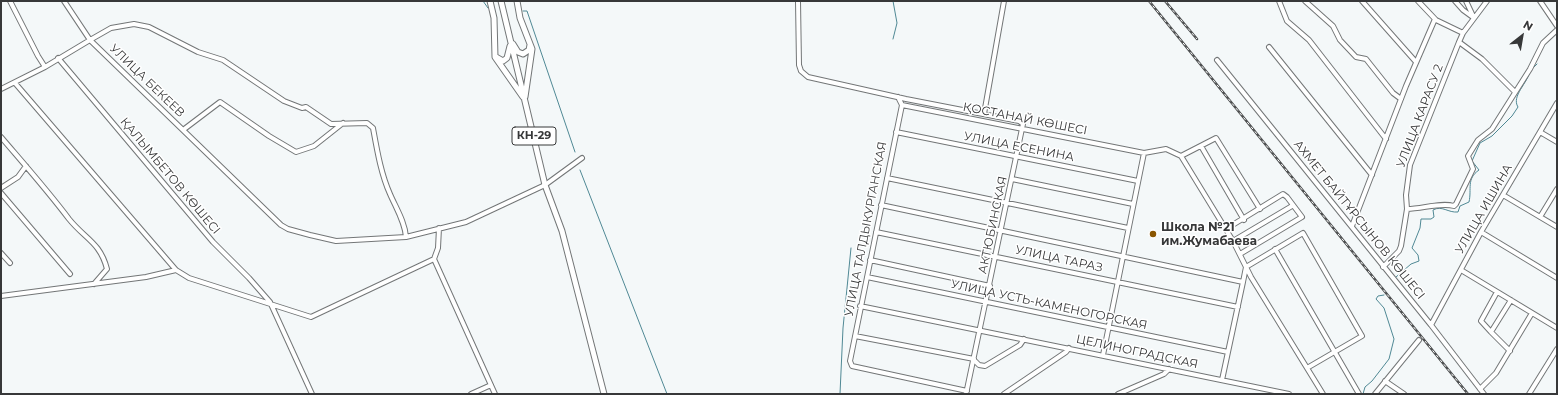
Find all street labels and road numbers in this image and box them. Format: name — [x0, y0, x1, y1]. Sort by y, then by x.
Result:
street label: УЛИЦА БЕКЕЕВ — [106, 42, 188, 120]
street label: УЛИЦА КАРАСУ 2 — [1394, 62, 1446, 170]
street label: ҚОСТАНАЙ КӨШЕСІ — [962, 100, 1088, 138]
street label: ҚАЛЫМБЕТОВ КӨШЕСІ — [117, 115, 223, 237]
road number: КН-29 — [512, 127, 556, 145]
street label: УЛИЦА ЕСЕНИНА — [963, 129, 1075, 165]
street label: АХМЕТ БАЙТҰРСЫНОВ КӨШЕСІ — [1290, 138, 1428, 302]
street label: УЛИЦА ТАЛДЫКУРГАНСКАЯ — [842, 140, 890, 318]
street label: УЛИЦА ИШИНА — [1453, 162, 1515, 256]
street label: АКТЮБИНСКАЯ — [976, 175, 1010, 275]
street label: УЛИЦА ТАРАЗ — [1014, 243, 1104, 275]
street label: УЛИЦА УСТЬ-КАМЕНОГОРСКАЯ — [949, 277, 1149, 333]
street label: ЦЕЛИНОГРАДСКАЯ — [1075, 332, 1199, 372]

